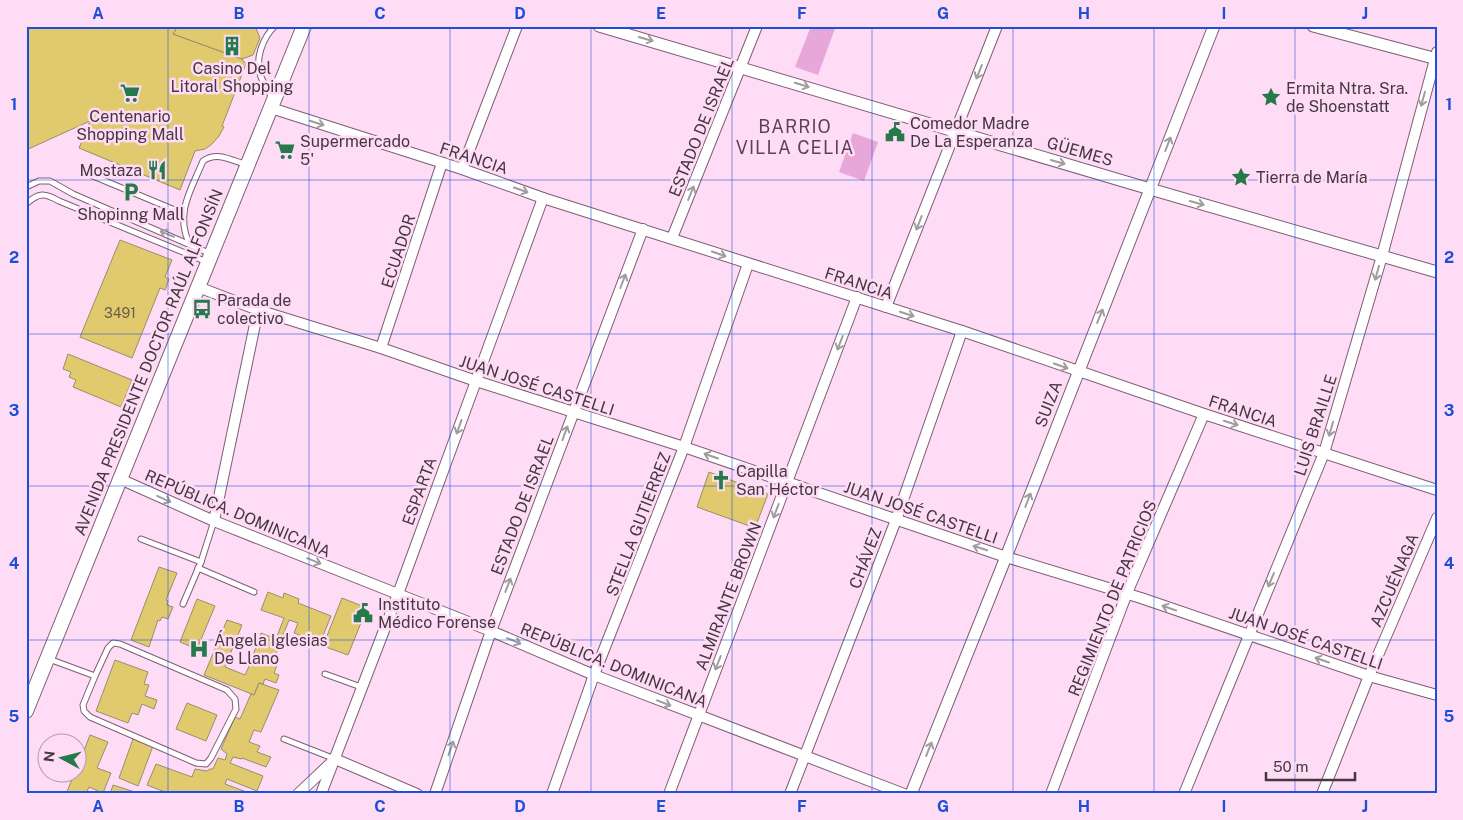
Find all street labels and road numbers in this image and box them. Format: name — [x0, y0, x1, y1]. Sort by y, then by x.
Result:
street label: ESTADO DE ISRAEL — [665, 55, 738, 199]
street label: GÜEMES — [1045, 132, 1115, 170]
street label: FRANCIA — [437, 139, 510, 178]
street label: AVENIDA PRESIDENTE DOCTOR RAÚL ALFONSÍN — [69, 186, 227, 538]
street label: ECUADOR — [378, 212, 419, 291]
street label: FRANCIA — [822, 264, 895, 303]
street label: JUAN JOSÉ CASTELLI — [457, 351, 617, 419]
street label: LUIS BRAILLE — [1290, 372, 1341, 478]
street label: SUIZA — [1031, 378, 1066, 430]
street label: FRANCIA — [1206, 392, 1279, 431]
street label: ESTADO DE ISRAEL — [487, 433, 558, 578]
street label: STELLA GUTIERREZ — [602, 449, 675, 599]
street label: ESPARTA — [398, 454, 441, 528]
street label: REPÚBLICA. DOMINICANA — [142, 465, 334, 561]
street label: JUAN JOSÉ CASTELLI — [841, 476, 1001, 548]
street label: REGIMIENTO DE PATRICIOS — [1064, 497, 1161, 699]
street label: ALMIRANTE BROWN — [691, 519, 766, 673]
street label: CHÁVEZ — [844, 525, 886, 591]
street label: AZCUÉNAGA — [1365, 530, 1423, 630]
street label: JUAN JOSÉ CASTELLI — [1226, 602, 1386, 674]
street label: REPÚBLICA. DOMINICANA — [517, 618, 711, 712]

